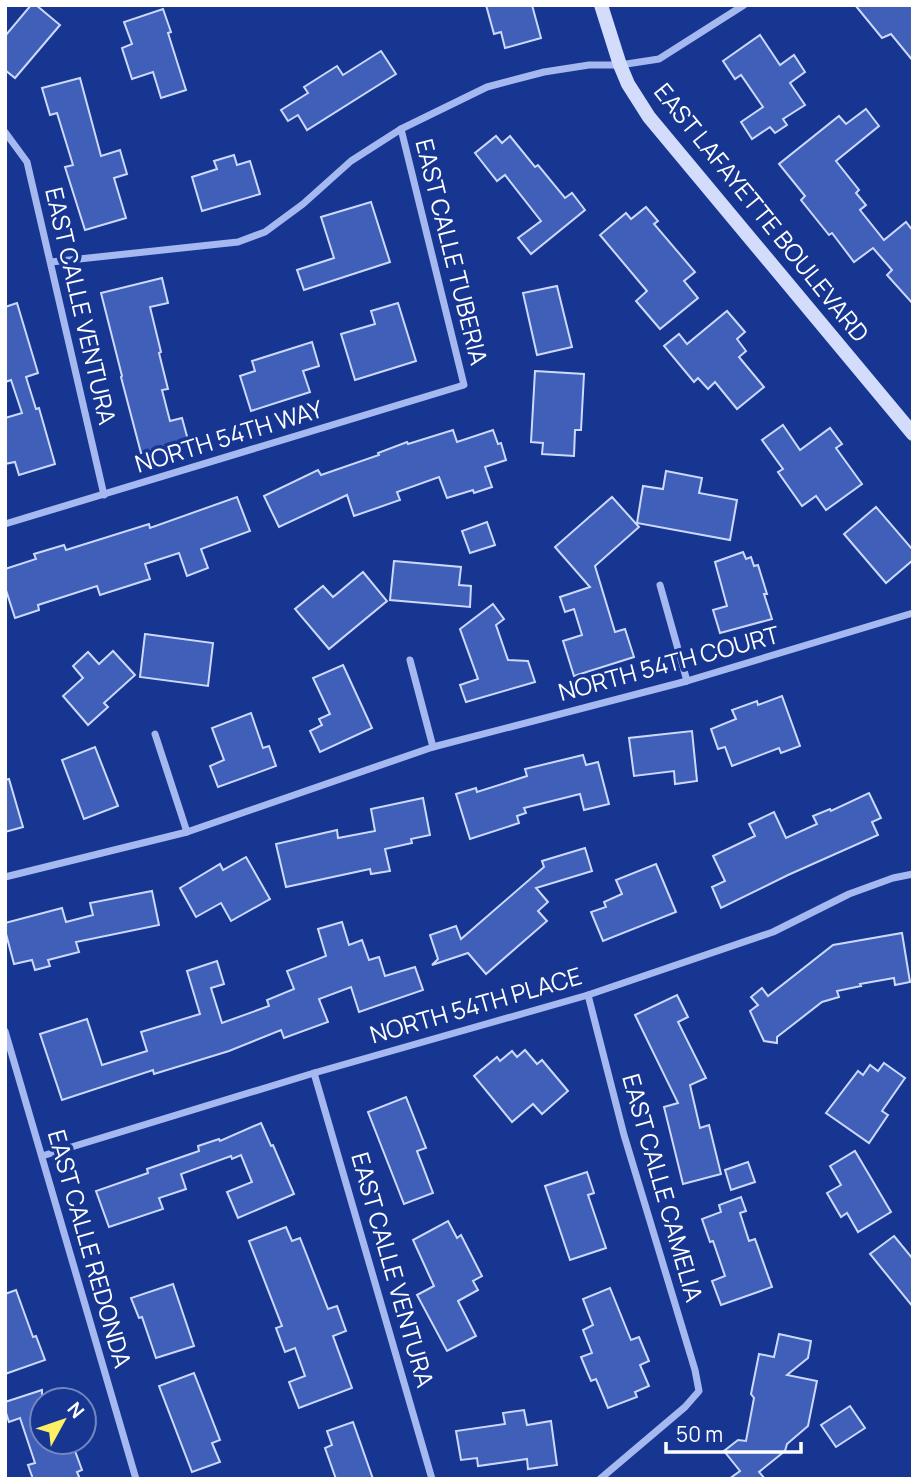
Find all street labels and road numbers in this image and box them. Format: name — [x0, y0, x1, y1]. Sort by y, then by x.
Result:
street label: EAST LAFAYETTE BOULEVARD — [647, 76, 877, 348]
street label: EAST CALLE TUBERIA — [408, 135, 497, 368]
street label: EAST CALLE VENTURA — [38, 184, 125, 428]
street label: NORTH 54TH WAY — [131, 391, 327, 480]
street label: NORTH 54TH COURT — [555, 617, 783, 708]
street label: NORTH 54TH PLACE — [366, 959, 585, 1051]
street label: EAST CALLE CAMELIA — [615, 1070, 712, 1305]
street label: EAST CALLE REDONDA — [41, 1126, 140, 1371]
street label: EAST CALLE VENTURA — [344, 1148, 443, 1391]

